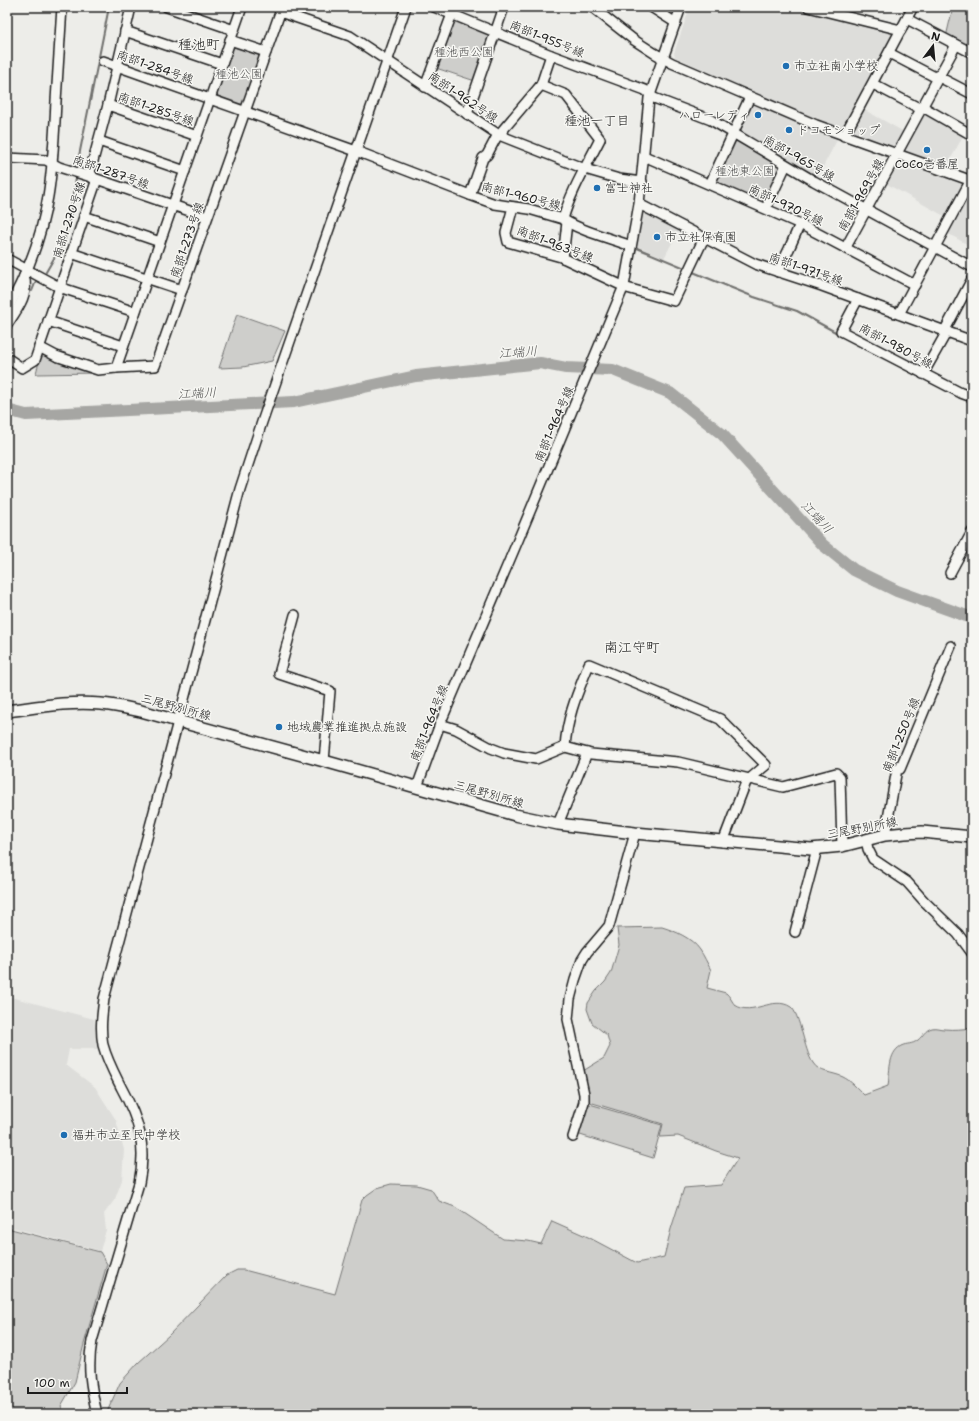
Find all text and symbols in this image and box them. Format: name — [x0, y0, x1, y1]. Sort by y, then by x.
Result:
street label: 南部1-955号線 — [507, 17, 587, 61]
north arrow — [913, 26, 953, 66]
text: N — [929, 28, 942, 45]
district label: 種池町 — [178, 35, 220, 53]
park label: 種池西公園 — [434, 44, 494, 60]
street label: 南部1-284号線 — [114, 46, 196, 88]
place label: 市立社南小学校 — [794, 58, 878, 74]
marker: 市立社南小学校 — [781, 61, 791, 71]
park label: 種池公園 — [215, 66, 263, 82]
street label: 南部1-962号線 — [425, 68, 501, 126]
street label: 南部1-285号線 — [116, 88, 196, 130]
place label: ハローレディ — [678, 107, 750, 123]
marker: ハローレディ — [753, 110, 763, 120]
district label: 種池一丁目 — [564, 112, 630, 129]
place label: ドコモショップ — [797, 122, 881, 138]
marker: ドコモショップ — [784, 125, 794, 135]
street label: 南部1-965号線 — [760, 131, 838, 185]
marker: CoCo壱番屋 — [922, 145, 932, 155]
street label: 南部1-287号線 — [70, 151, 152, 193]
street label: 南部1-969号線 — [834, 156, 888, 234]
place label: CoCo壱番屋 — [895, 156, 959, 172]
park label: 種池東公園 — [715, 163, 775, 179]
street label: 南部1-960号線 — [479, 178, 563, 214]
street label: 南部1-270号線 — [49, 179, 89, 261]
place label: 富士神社 — [605, 180, 653, 196]
street label: 南部1-970号線 — [746, 181, 826, 229]
marker: 富士神社 — [592, 183, 602, 193]
street label: 南部1-273号線 — [166, 200, 208, 280]
street label: 南部1-963号線 — [514, 222, 596, 266]
place label: 市立社保育園 — [665, 229, 737, 245]
marker: 市立社保育園 — [652, 232, 662, 242]
street label: 南部1-971号線 — [767, 249, 845, 289]
street label: 南部1-980号線 — [856, 320, 936, 372]
water label: 江端川 — [498, 342, 538, 362]
water label: 江端川 — [177, 383, 217, 403]
street label: 南部1-964号線 — [531, 383, 577, 465]
water label: 江端川 — [797, 497, 837, 537]
district label: 南江守町 — [604, 638, 660, 656]
street label: 南部1-964号線 — [406, 682, 452, 764]
street label: 三尾野別所線 — [139, 690, 213, 724]
street label: 南部1-250号線 — [879, 695, 923, 775]
place label: 地域農業推進拠点施設 — [287, 719, 407, 735]
marker: 地域農業推進拠点施設 — [274, 722, 284, 732]
street label: 三尾野別所線 — [452, 776, 526, 812]
street label: 三尾野別所線 — [825, 813, 899, 843]
place label: 福井市立至民中学校 — [72, 1127, 180, 1143]
marker: 福井市立至民中学校 — [59, 1130, 69, 1140]
scale bar — [28, 1369, 127, 1395]
text: 100 m — [34, 1375, 70, 1391]

